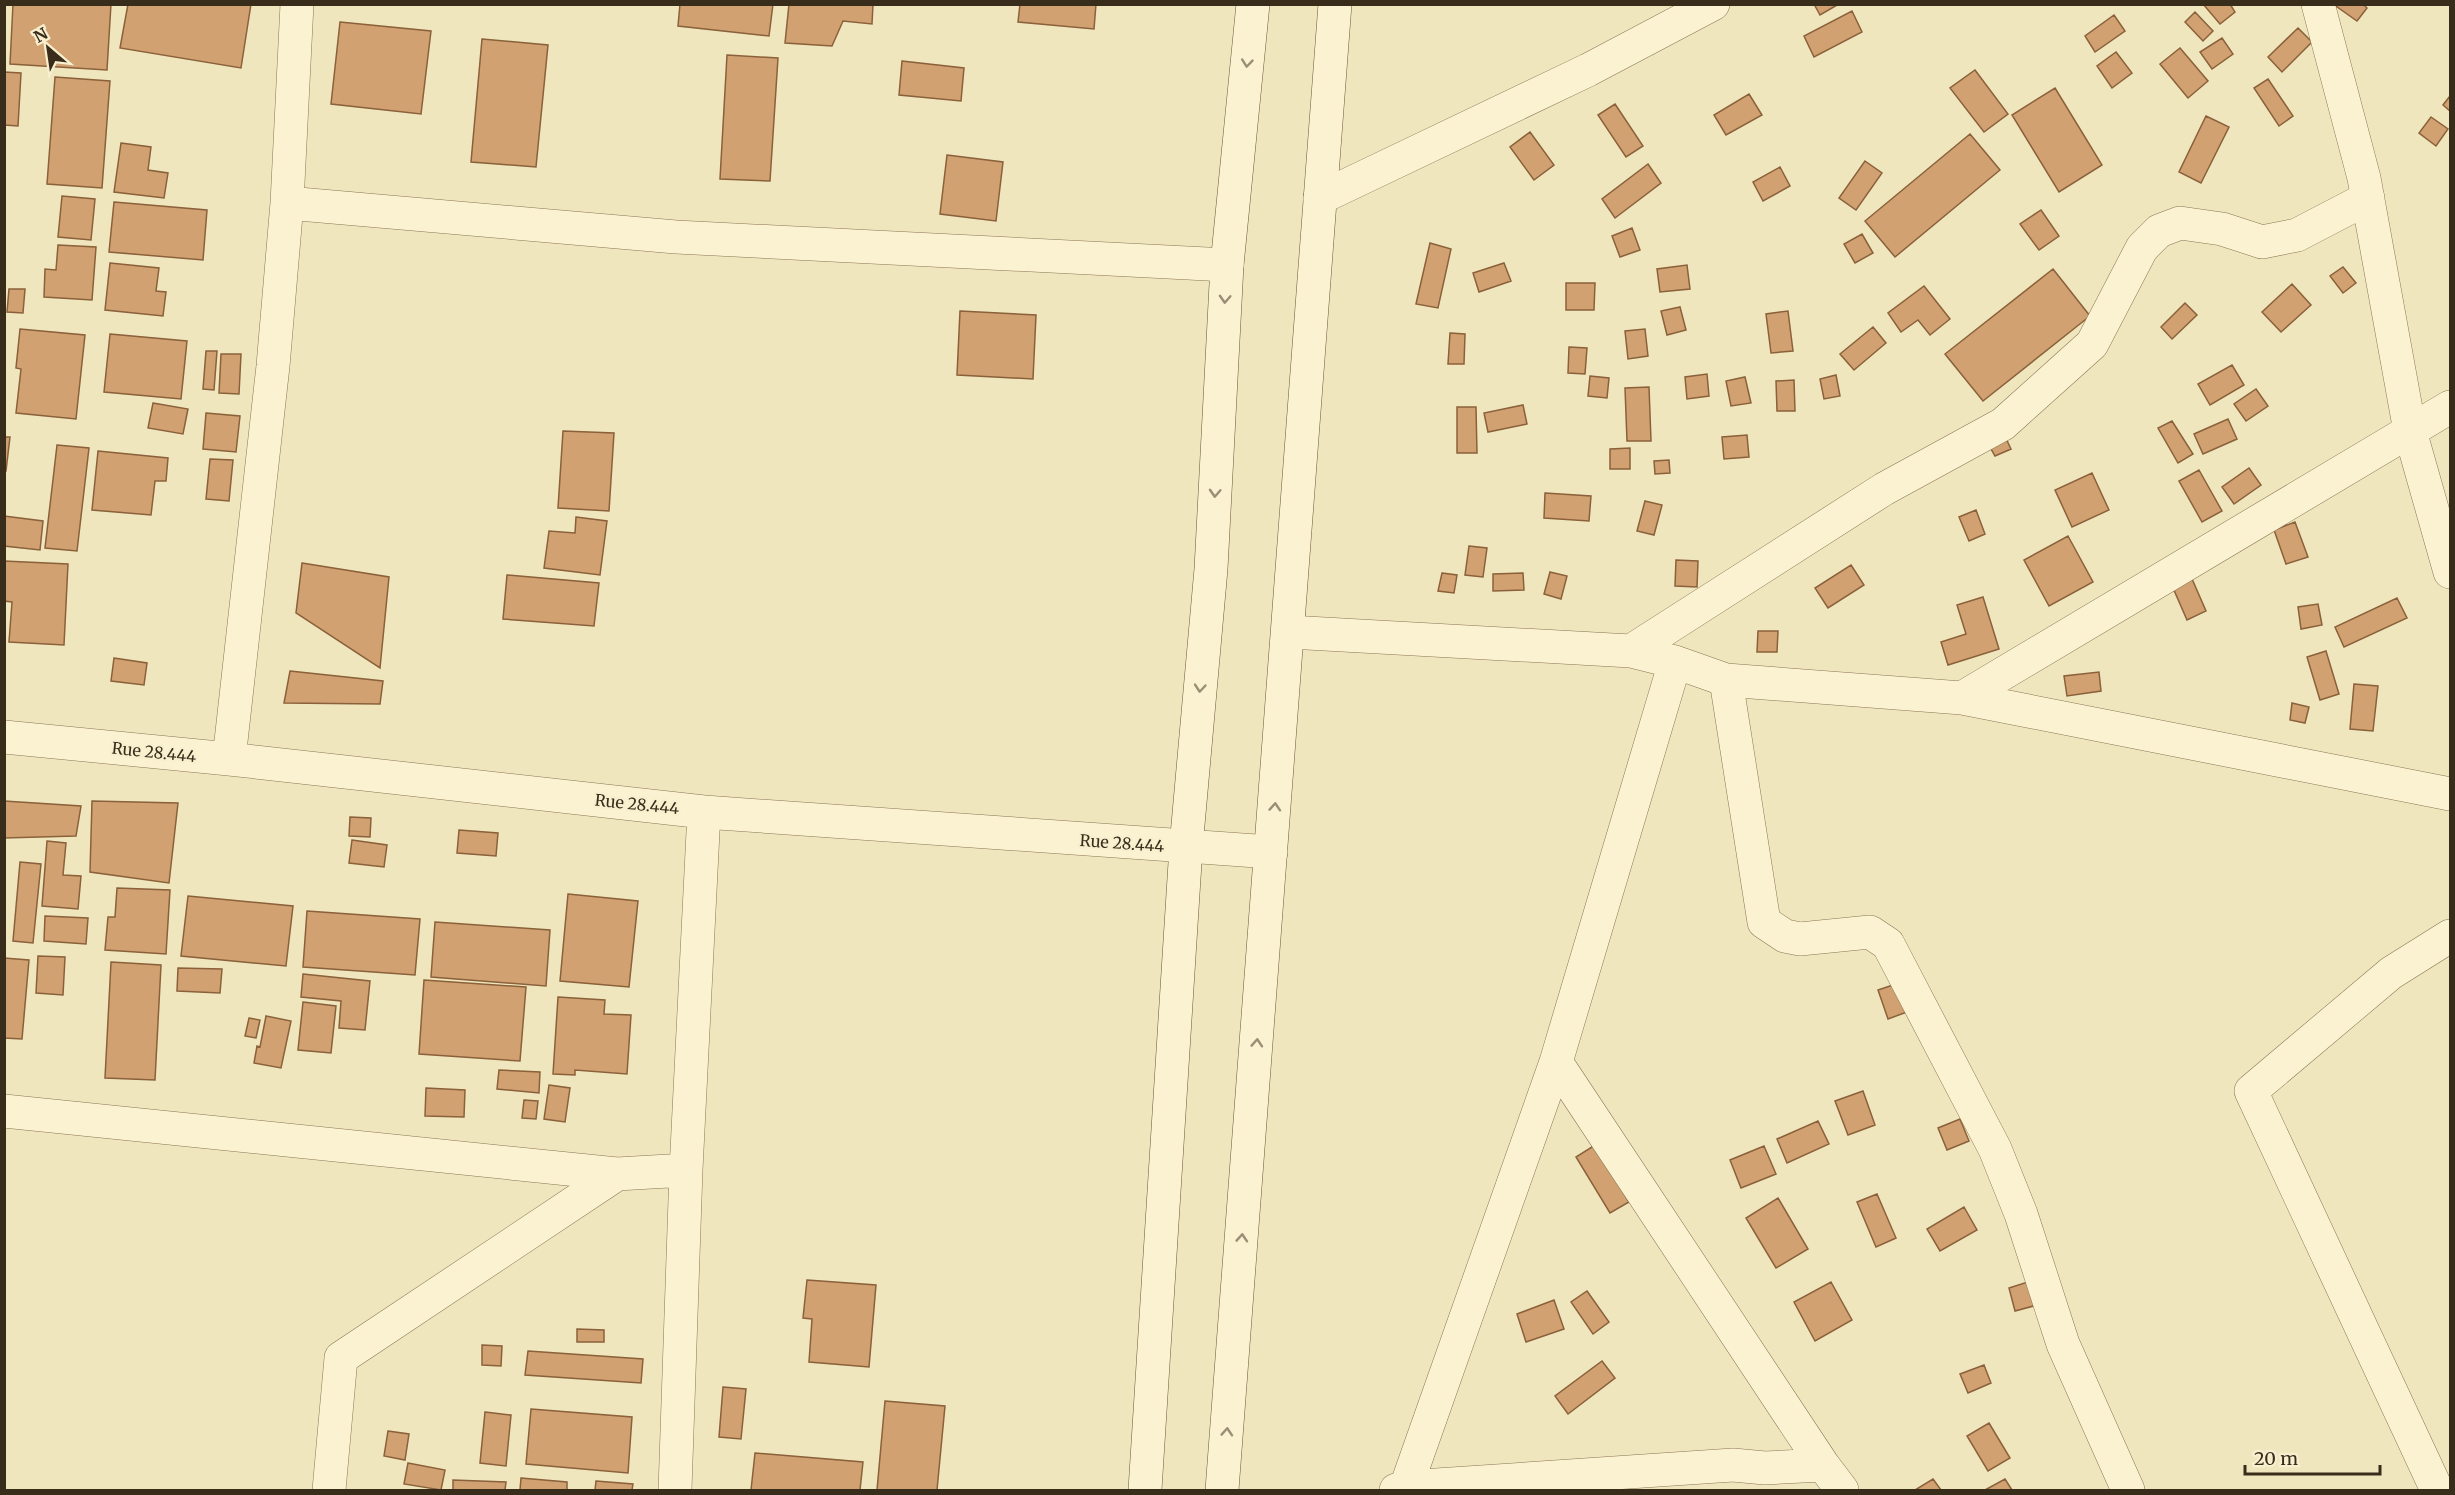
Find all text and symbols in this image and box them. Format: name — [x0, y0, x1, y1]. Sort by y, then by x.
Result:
north arrow — [18, 18, 78, 78]
text: N — [30, 23, 51, 47]
one-way arrow — [1241, 58, 1254, 67]
one-way arrow — [1218, 294, 1231, 303]
one-way arrow — [1208, 489, 1221, 498]
one-way arrow — [1194, 683, 1207, 692]
street label: Rue 28.444 — [111, 738, 197, 766]
street label: Rue 28.444 — [594, 790, 680, 818]
one-way arrow — [1268, 803, 1281, 812]
street label: Rue 28.444 — [1079, 830, 1165, 856]
one-way arrow — [1250, 1039, 1263, 1048]
one-way arrow — [1235, 1233, 1248, 1242]
one-way arrow — [1220, 1428, 1233, 1437]
scale bar — [2245, 1438, 2380, 1476]
text: 20 m — [2254, 1447, 2298, 1470]

